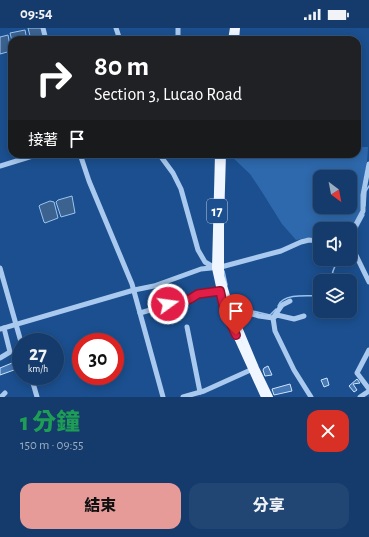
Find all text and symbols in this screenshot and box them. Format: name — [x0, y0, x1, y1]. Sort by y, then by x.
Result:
text: 09:54 — [20, 6, 53, 21]
icon: right — [28, 52, 80, 104]
text: 80 m — [94, 53, 149, 81]
text: Section 3, Lucao Road — [94, 86, 242, 104]
icon: arrive — [66, 128, 88, 150]
text: 接著 — [28, 133, 58, 148]
north arrow — [313, 170, 357, 214]
map controls — [313, 170, 357, 318]
road number: 17 — [207, 199, 227, 223]
button: sound — [313, 222, 357, 266]
button: layers — [313, 274, 357, 318]
position arrow — [147, 283, 189, 325]
pin — [219, 294, 253, 335]
icon: arrive — [225, 300, 247, 322]
speed limit sign: 30 — [72, 333, 124, 385]
text: 27 — [29, 344, 47, 364]
text: km/h — [28, 364, 48, 374]
button: close — [307, 410, 349, 452]
text: 1 分鐘 — [20, 411, 80, 435]
text: 150 m · 09:55 — [20, 439, 83, 452]
button: 結束 — [20, 483, 181, 529]
button: 分享 — [189, 483, 349, 529]

